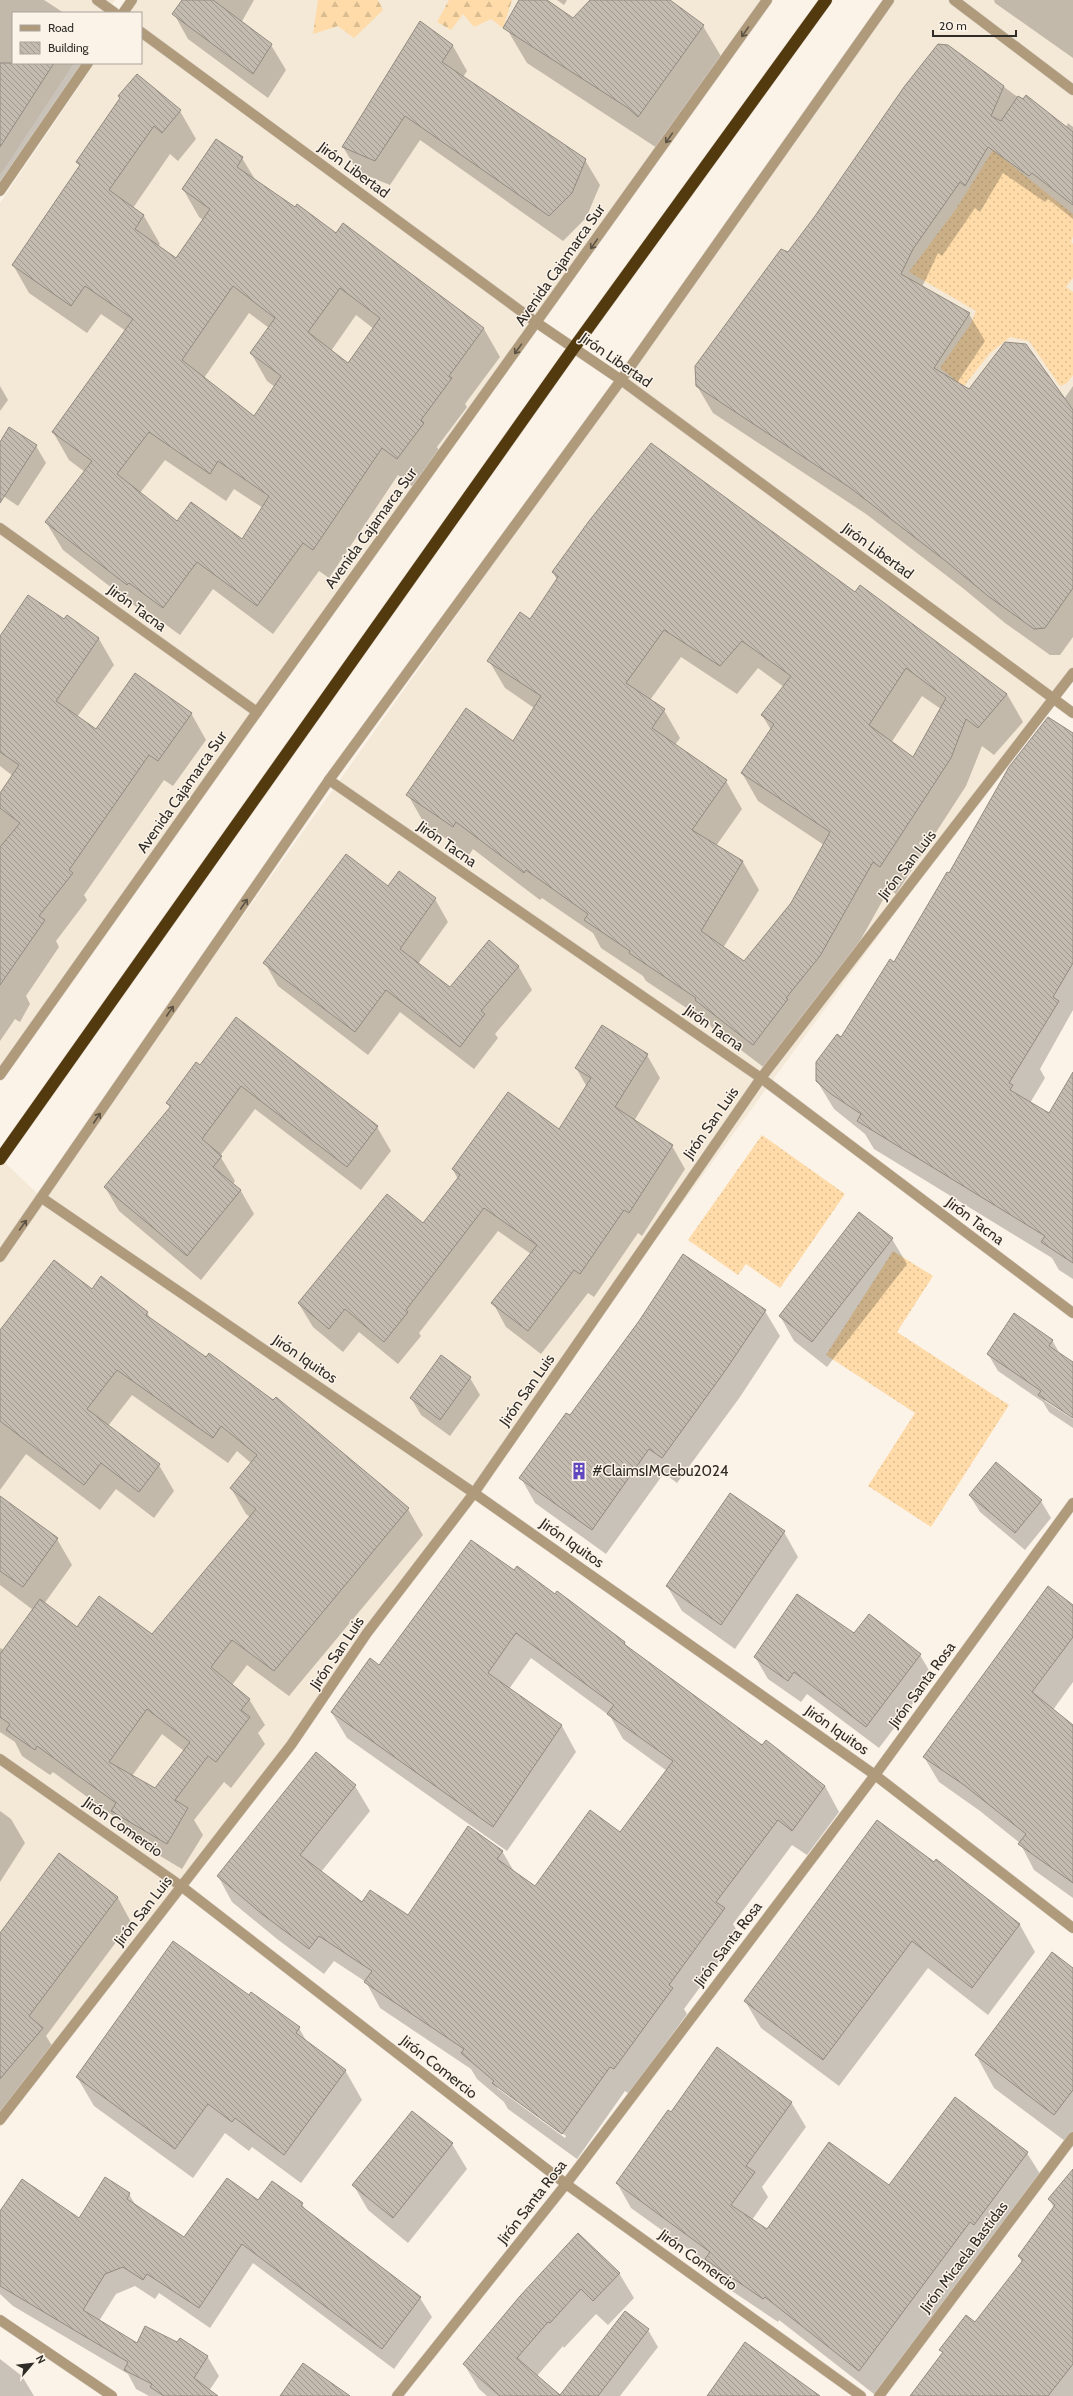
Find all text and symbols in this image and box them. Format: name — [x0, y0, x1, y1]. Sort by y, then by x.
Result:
legend — [12, 12, 142, 64]
scale bar — [933, 12, 1016, 38]
text: 20 m — [939, 18, 967, 33]
text: Road — [48, 20, 74, 35]
one-way arrow — [741, 26, 749, 37]
text: Building — [48, 40, 90, 55]
one-way arrow — [665, 132, 673, 143]
street label: Jirón Libertad — [314, 138, 393, 202]
street label: Avenida Cajamarca Sur — [511, 200, 609, 329]
one-way arrow — [590, 238, 598, 249]
street label: Jirón Libertad — [576, 328, 655, 391]
one-way arrow — [514, 344, 522, 355]
street label: Avenida Cajamarca Sur — [321, 464, 421, 592]
street label: Jirón Libertad — [838, 519, 917, 583]
street label: Jirón Tacna — [103, 580, 170, 636]
street label: Avenida Cajamarca Sur — [133, 727, 231, 856]
street label: Jirón Tacna — [413, 817, 481, 871]
street label: Jirón San Luis — [873, 826, 940, 904]
one-way arrow — [240, 899, 248, 910]
street label: Jirón Tacna — [680, 1001, 748, 1055]
one-way arrow — [166, 1006, 174, 1017]
street label: Jirón San Luis — [679, 1084, 742, 1163]
one-way arrow — [93, 1113, 101, 1124]
street label: Jirón Tacna — [942, 1193, 1008, 1249]
one-way arrow — [19, 1220, 27, 1231]
street label: Jirón Iquitos — [269, 1330, 341, 1387]
street label: Jirón San Luis — [495, 1351, 558, 1430]
building icon: #ClaimsIMCebu2024 — [569, 1461, 589, 1481]
place label: #ClaimsIMCebu2024 — [592, 1462, 729, 1480]
street label: Jirón Iquitos — [536, 1514, 607, 1572]
street label: Jirón San Luis — [306, 1613, 368, 1694]
street label: Jirón Santa Rosa — [884, 1638, 960, 1732]
street label: Jirón Iquitos — [801, 1701, 872, 1759]
street label: Jirón Comercio — [79, 1793, 166, 1861]
street label: Jirón San Luis — [109, 1872, 176, 1950]
street label: Jirón Santa Rosa — [690, 1897, 766, 1991]
street label: Jirón Comercio — [396, 2031, 481, 2103]
street label: Jirón Santa Rosa — [493, 2156, 571, 2248]
street label: Jirón Micaela Bastidas — [916, 2198, 1012, 2317]
street label: Jirón Comercio — [655, 2225, 741, 2294]
north arrow — [12, 2344, 52, 2384]
text: N — [33, 2353, 49, 2366]

